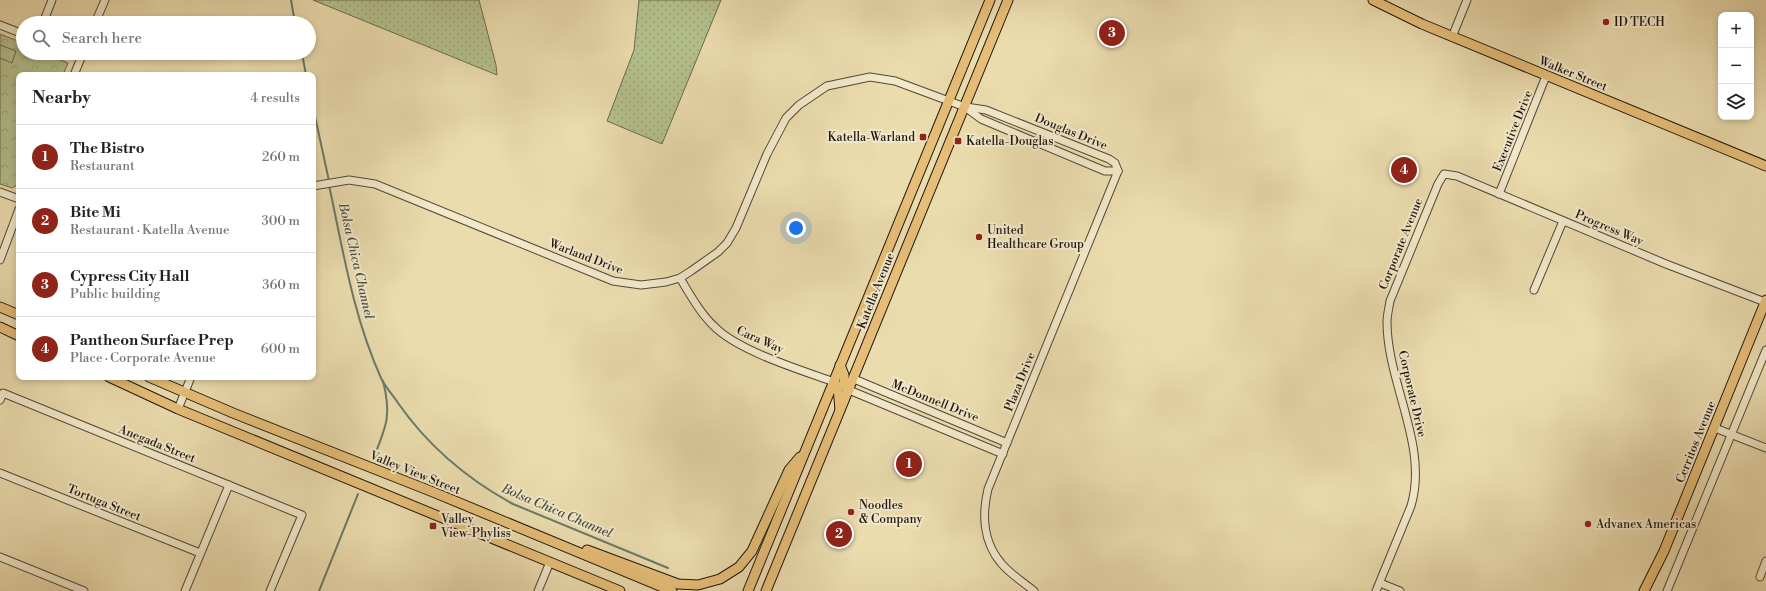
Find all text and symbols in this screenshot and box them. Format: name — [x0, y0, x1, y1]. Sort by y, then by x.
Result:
map controls — [1718, 12, 1754, 120]
button: + — [1718, 12, 1754, 48]
place label: ID TECH — [1614, 15, 1665, 30]
search box — [16, 16, 316, 60]
marker: ID TECH — [1601, 17, 1611, 27]
pin: 3 — [1099, 18, 1125, 48]
icon: search — [30, 27, 52, 49]
text: Search here — [62, 29, 142, 48]
button: − — [1718, 48, 1754, 84]
street label: Walker Street — [1536, 53, 1610, 95]
button: layers — [1718, 84, 1754, 120]
text: Nearby — [32, 87, 91, 109]
street label: Executive Drive — [1490, 88, 1536, 174]
text: 4 results — [250, 90, 300, 106]
street label: Douglas Drive — [1032, 111, 1110, 153]
place label: Katella-Warland — [827, 130, 915, 145]
marker: Katella-Warland — [918, 132, 928, 142]
place label: Katella-Douglas — [966, 134, 1053, 149]
marker: Katella-Douglas — [953, 136, 963, 146]
text: The Bistro — [70, 139, 145, 158]
text: 1 — [42, 149, 48, 165]
text: 260 m — [262, 149, 300, 165]
pin: 4 — [1391, 155, 1417, 185]
text: Restaurant — [70, 158, 135, 174]
street label: Corporate Avenue — [1376, 196, 1426, 292]
water label: Bolsa Chica Channel — [335, 200, 377, 322]
text: Bite Mi — [70, 203, 121, 222]
street label: Progress Way — [1573, 207, 1645, 249]
text: 2 — [41, 213, 49, 229]
text: 300 m — [262, 213, 300, 229]
your location — [786, 218, 806, 238]
text: Restaurant · Katella Avenue — [70, 222, 229, 238]
place label: United Healthcare Group — [987, 223, 1084, 252]
marker: United Healthcare Group — [974, 232, 984, 242]
street label: Warland Drive — [546, 236, 625, 278]
street label: Katella Avenue — [854, 251, 898, 331]
text: Cypress City Hall — [70, 267, 189, 286]
text: 3 — [41, 277, 49, 293]
text: 360 m — [262, 277, 300, 293]
text: Public building — [70, 286, 160, 302]
street label: Cara Way — [734, 323, 786, 357]
text: Pantheon Surface Prep — [70, 331, 234, 350]
text: 4 — [41, 341, 49, 357]
text: 600 m — [261, 341, 300, 357]
street label: Corporate Drive — [1395, 349, 1429, 439]
text: Place · Corporate Avenue — [70, 350, 216, 366]
street label: Plaza Drive — [1001, 350, 1039, 414]
street label: McDonnell Drive — [889, 377, 981, 425]
street label: Cerritos Avenue — [1673, 399, 1719, 485]
street label: Anegada Street — [115, 421, 198, 467]
street label: Valley View Street — [367, 448, 463, 498]
pin: 1 — [896, 449, 922, 479]
water label: Bolsa Chica Channel — [498, 480, 616, 542]
street label: Tortuga Street — [65, 481, 144, 525]
place label: Noodles & Company — [859, 498, 923, 527]
marker: Noodles & Company — [846, 507, 856, 517]
place label: Valley View-Phyliss — [440, 512, 511, 541]
place label: Advanex Americas — [1595, 517, 1696, 532]
pin: 2 — [826, 519, 852, 549]
marker: Advanex Americas — [1583, 519, 1593, 529]
marker: Valley View-Phyliss — [428, 521, 438, 531]

